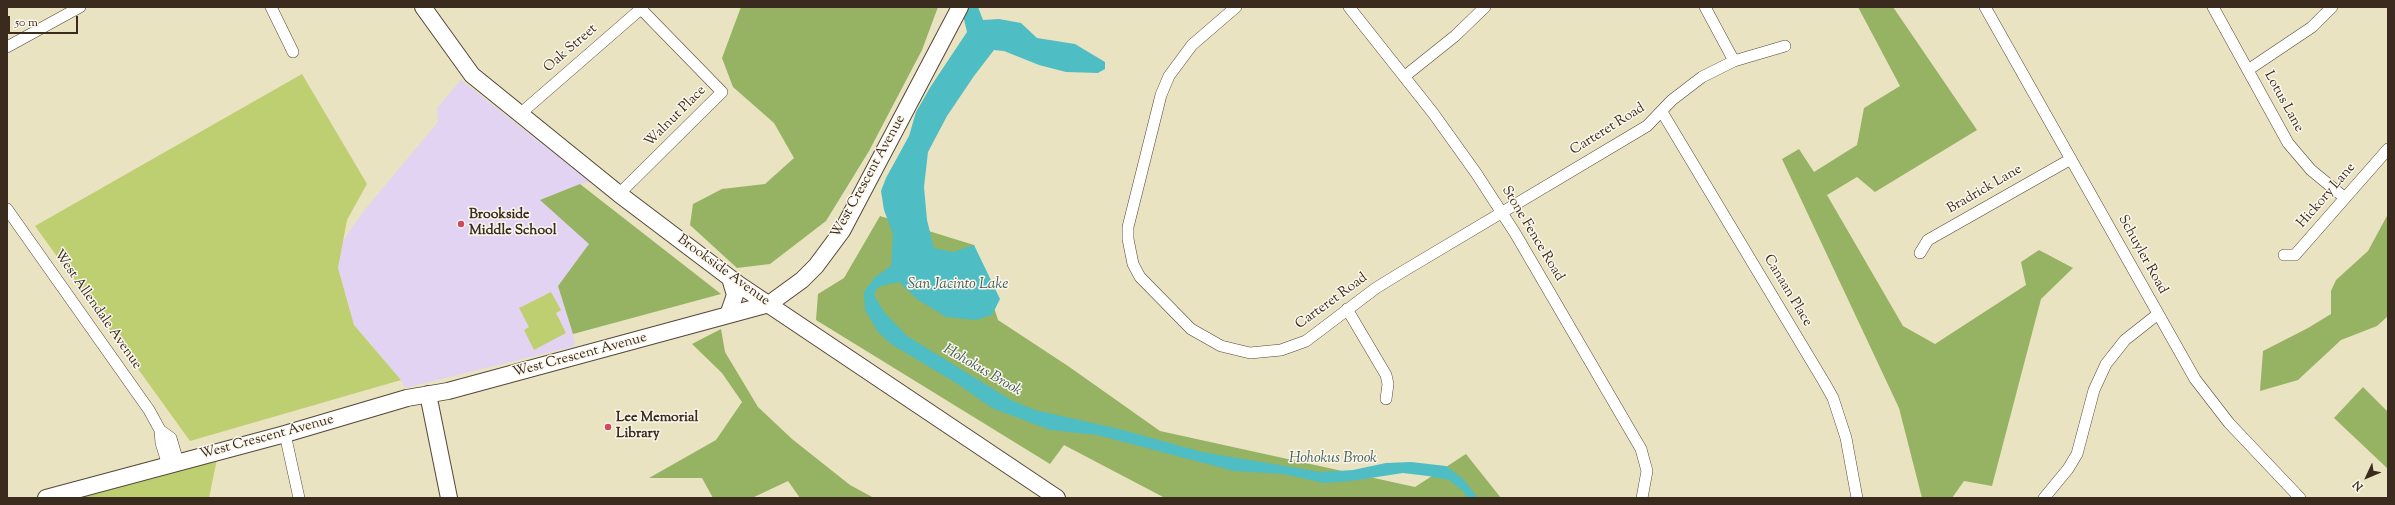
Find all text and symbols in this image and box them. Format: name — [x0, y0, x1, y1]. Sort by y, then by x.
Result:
scale bar — [10, 8, 80, 34]
text: 50 m — [15, 14, 38, 32]
street label: Oak Street — [541, 21, 601, 77]
street label: Lotus Lane — [2259, 69, 2307, 135]
street label: Walnut Place — [642, 83, 710, 151]
street label: Carteret Road — [1568, 100, 1648, 160]
street label: West Crescent Avenue — [828, 113, 910, 241]
street label: Hickory Lane — [2294, 160, 2360, 232]
street label: Bradrick Lane — [1945, 162, 2025, 218]
street label: Stone Fence Road — [1497, 183, 1567, 285]
place label: Brookside Middle School — [469, 208, 557, 240]
street label: Schuyler Road — [2113, 213, 2171, 297]
marker: Brookside Middle School — [456, 219, 466, 229]
street label: Brookside Avenue — [673, 232, 773, 310]
street label: West Allendale Avenue — [49, 247, 145, 373]
street label: Canaan Place — [1759, 252, 1815, 330]
street label: Carteret Road — [1293, 270, 1371, 334]
water label: San Jacinto Lake — [908, 276, 1008, 294]
street label: West Crescent Avenue — [511, 330, 649, 382]
water label: Hohokus Brook — [939, 341, 1025, 401]
place label: Lee Memorial Library — [616, 411, 698, 444]
street label: West Crescent Avenue — [198, 412, 336, 464]
marker: Lee Memorial Library — [603, 422, 613, 432]
water label: Hohokus Brook — [1289, 450, 1377, 468]
north arrow — [2347, 457, 2387, 497]
text: N — [2350, 477, 2367, 494]

